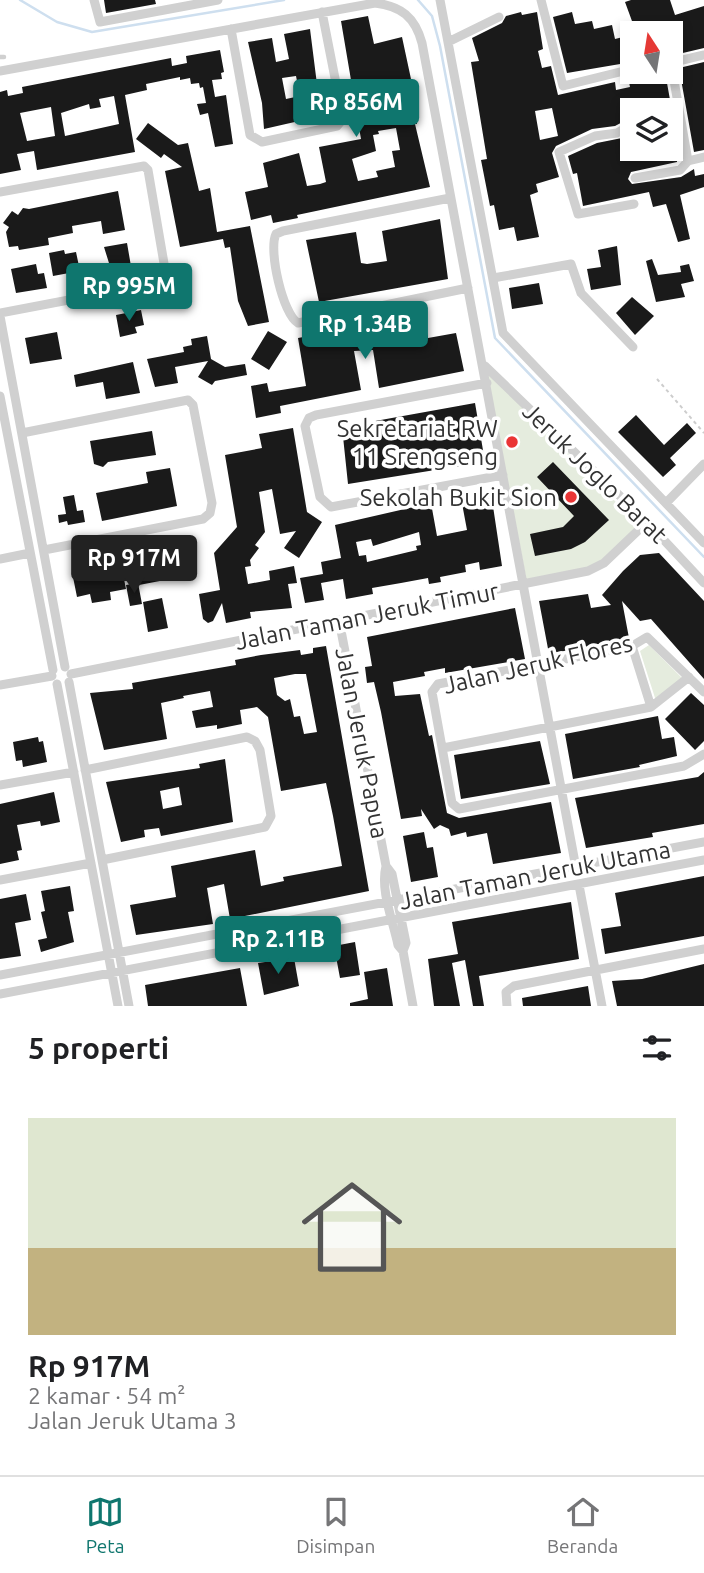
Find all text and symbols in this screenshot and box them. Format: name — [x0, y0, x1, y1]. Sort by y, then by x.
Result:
north arrow — [620, 21, 682, 84]
map controls — [620, 21, 683, 161]
pin: Rp 856M — [291, 80, 421, 139]
text: Rp 856M — [309, 89, 403, 114]
button: layers — [620, 98, 683, 161]
pin: Rp 995M — [64, 264, 194, 323]
text: Rp 995M — [82, 273, 176, 298]
pin: Rp 1.34B — [293, 302, 437, 361]
text: Rp 1.34B — [318, 311, 412, 336]
street label: Jeruk Joglo Barat — [518, 398, 673, 549]
place label: Sekretariat RW 11 Srengseng — [337, 415, 498, 470]
marker: Sekretariat RW 11 Srengseng — [504, 434, 520, 450]
place label: Sekolah Bukit Sion — [360, 484, 557, 511]
marker: Sekolah Bukit Sion — [563, 489, 579, 505]
pin: Rp 917M — [69, 536, 199, 595]
text: Rp 917M — [87, 545, 181, 570]
street label: Jalan Taman Jeruk Timur — [233, 577, 501, 655]
street label: Jalan Jeruk Flores — [441, 629, 635, 699]
street label: Jalan Jeruk Papua — [330, 645, 394, 841]
street label: Jalan Taman Jeruk Utama — [397, 835, 673, 915]
pin: Rp 2.11B — [206, 916, 350, 976]
text: Rp 2.11B — [231, 926, 325, 951]
icon: filters — [638, 1029, 676, 1067]
text: 5 properti — [28, 1031, 169, 1065]
icon: home — [289, 1164, 415, 1290]
text: Rp 917M — [28, 1349, 150, 1383]
text: 2 kamar · 54 m² — [28, 1383, 186, 1408]
text: Jalan Jeruk Utama 3 — [28, 1408, 237, 1433]
tab: Peta — [86, 1493, 125, 1557]
tab: Disimpan — [296, 1493, 375, 1557]
tab: Beranda — [547, 1493, 618, 1557]

